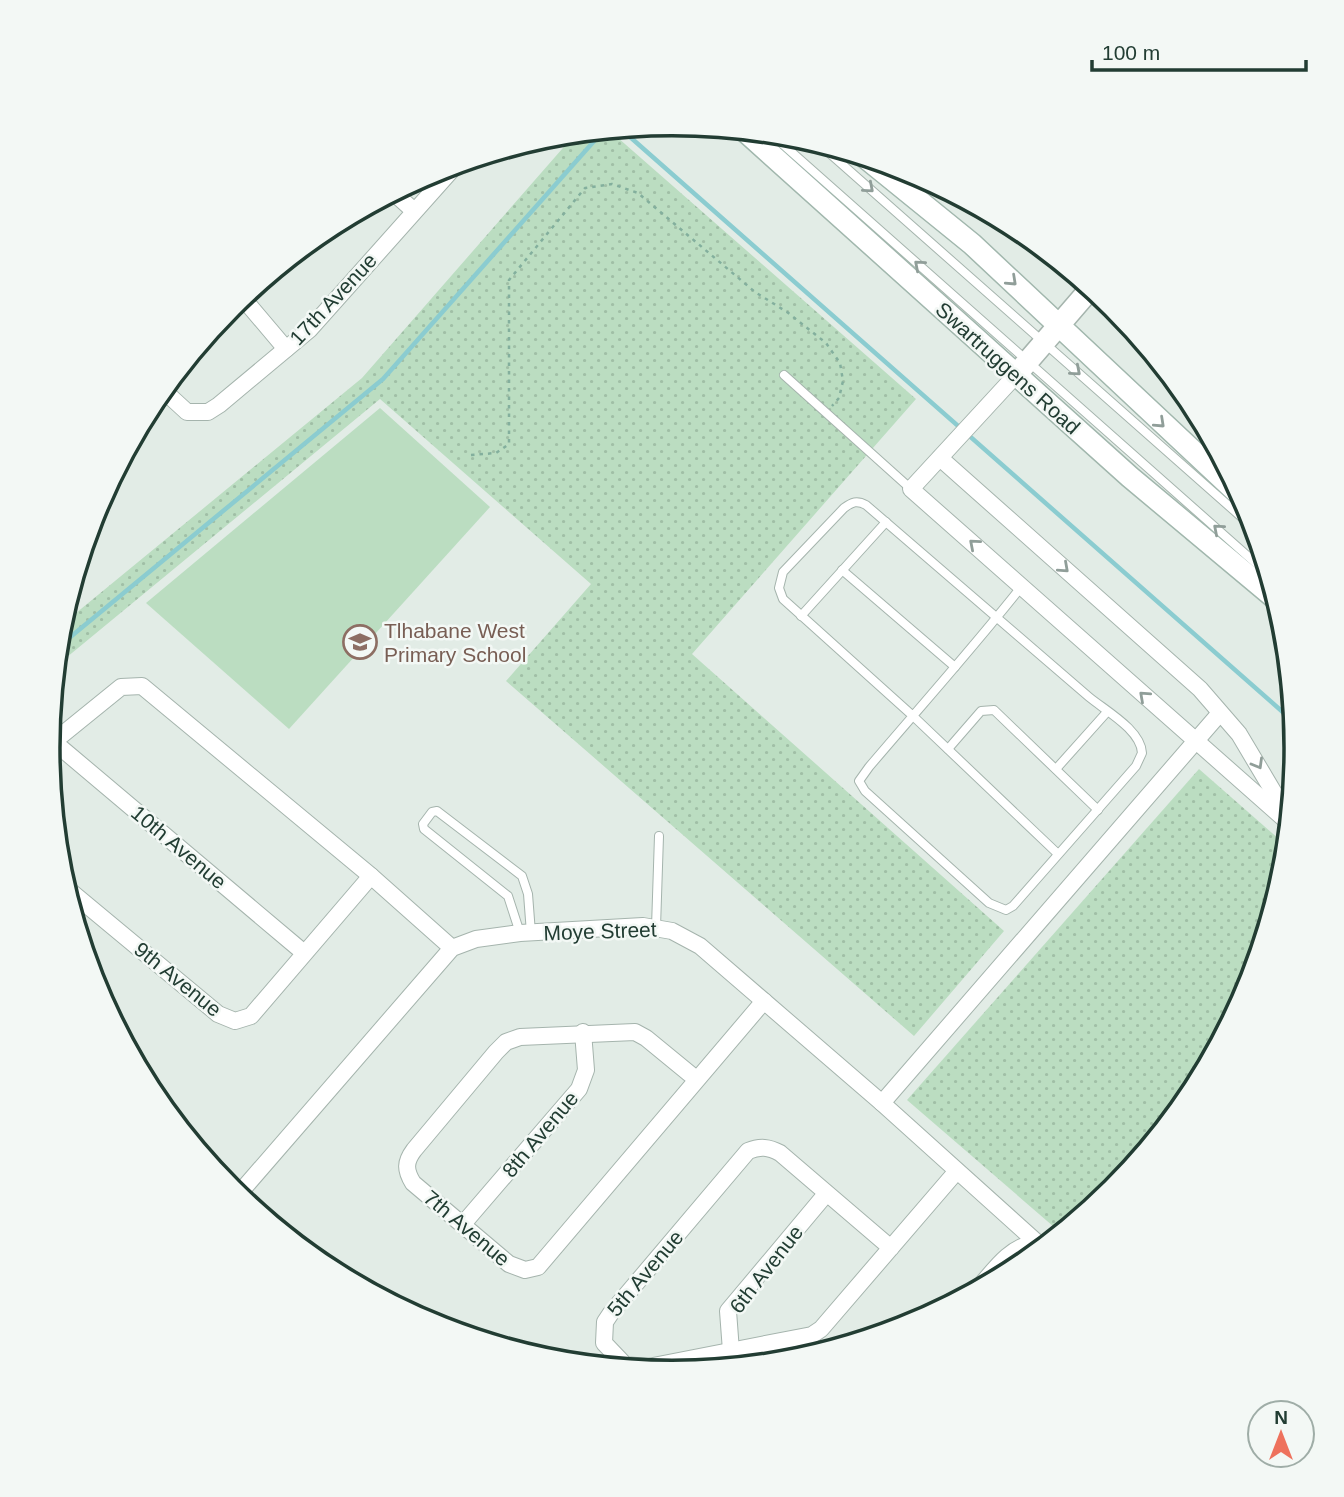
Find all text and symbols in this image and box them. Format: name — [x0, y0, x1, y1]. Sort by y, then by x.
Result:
scale bar — [1092, 28, 1306, 72]
text: 100 m — [1102, 41, 1160, 64]
one-way arrow — [861, 180, 874, 192]
street label: 17th Avenue — [285, 249, 381, 349]
one-way arrow — [914, 261, 927, 273]
one-way arrow — [1004, 272, 1017, 285]
street label: Swartruggens Road — [931, 297, 1085, 439]
one-way arrow — [1068, 363, 1081, 375]
one-way arrow — [1152, 414, 1165, 427]
one-way arrow — [1213, 525, 1226, 538]
one-way arrow — [970, 540, 983, 552]
one-way arrow — [1056, 560, 1069, 572]
place label: Tlhabane West Primary School — [384, 619, 526, 666]
school or university icon: Tlhabane West Primary School — [341, 623, 379, 661]
one-way arrow — [1139, 692, 1152, 704]
one-way arrow — [1250, 757, 1263, 770]
street label: 10th Avenue — [127, 801, 231, 893]
street label: Moye Street — [543, 918, 657, 944]
street label: 9th Avenue — [130, 937, 226, 1021]
street label: 8th Avenue — [498, 1086, 582, 1182]
street label: 7th Avenue — [419, 1186, 515, 1270]
street label: 6th Avenue — [725, 1221, 807, 1317]
street label: 5th Avenue — [603, 1225, 687, 1321]
north arrow — [1246, 1399, 1316, 1469]
text: N — [1274, 1407, 1288, 1428]

